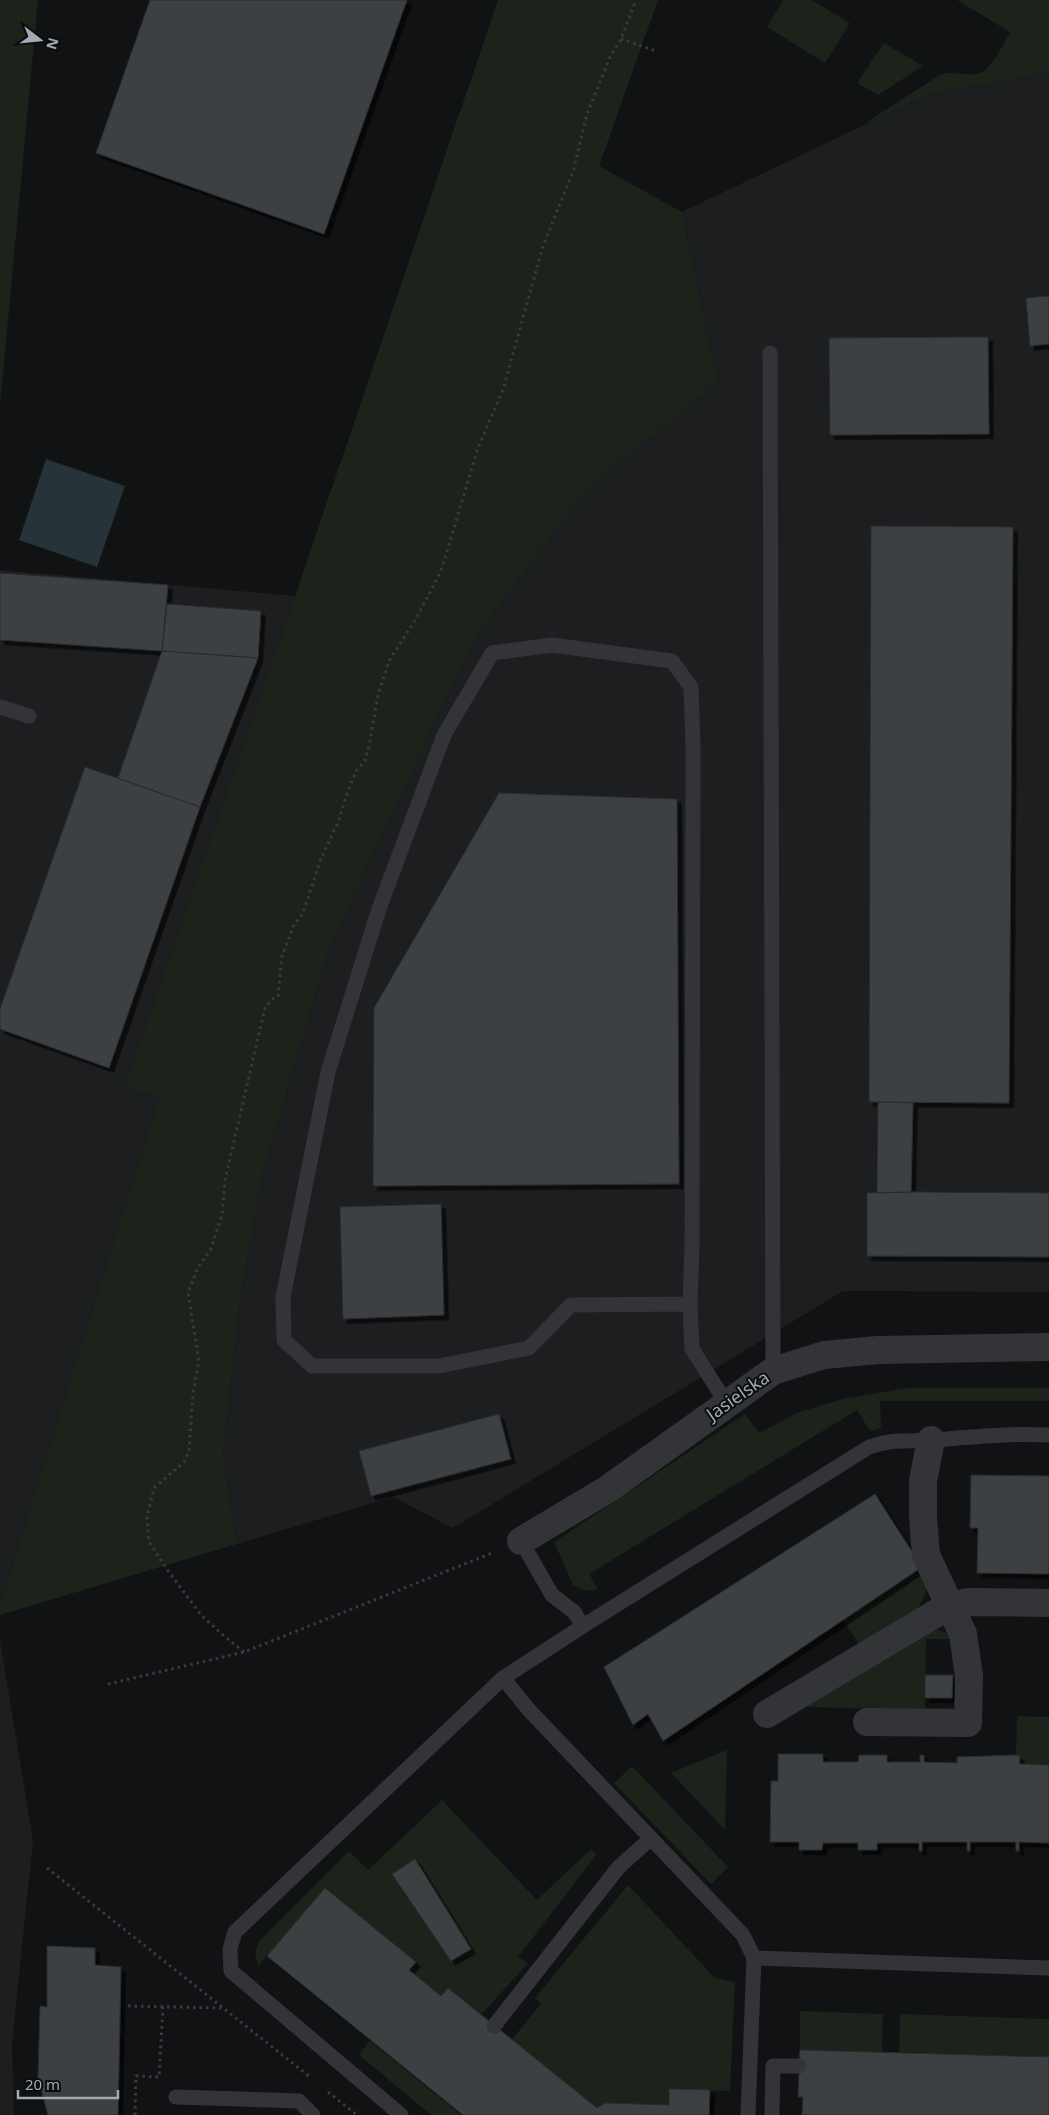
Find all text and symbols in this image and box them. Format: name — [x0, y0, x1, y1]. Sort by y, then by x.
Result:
north arrow — [15, 15, 65, 65]
text: N — [42, 36, 64, 52]
street label: Jasielska — [700, 1365, 774, 1427]
scale bar — [18, 2068, 118, 2100]
text: 20 m — [25, 2074, 60, 2094]

